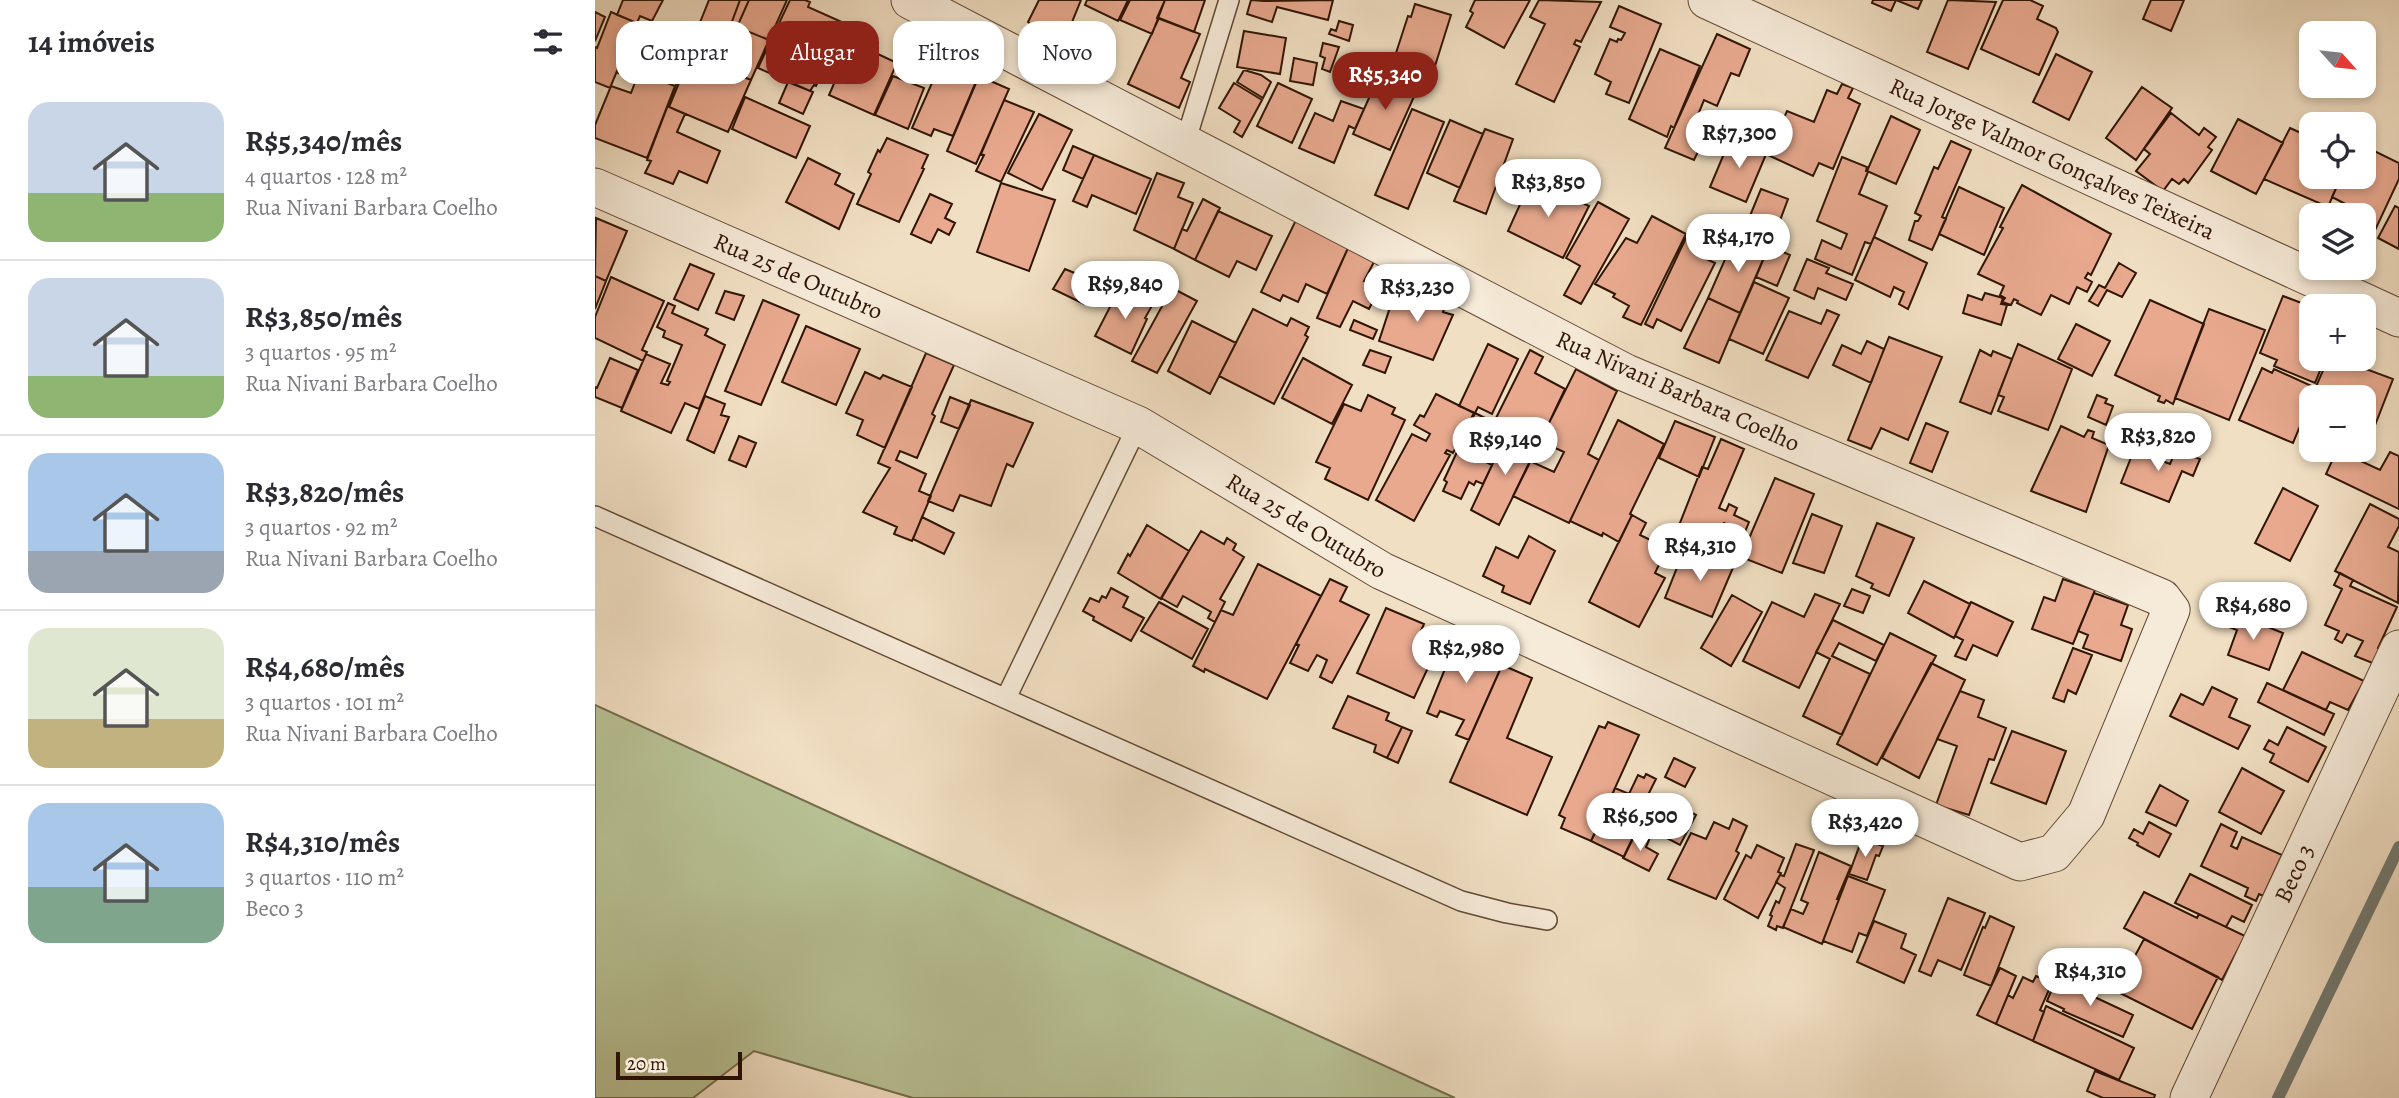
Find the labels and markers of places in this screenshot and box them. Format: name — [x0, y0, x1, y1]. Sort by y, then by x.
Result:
pin: R$5,340 — [1320, 52, 1450, 112]
pin: R$7,300 — [1674, 110, 1804, 170]
pin: R$3,850 — [1483, 160, 1613, 219]
pin: R$4,170 — [1673, 215, 1803, 274]
pin: R$9,840 — [1060, 262, 1190, 321]
pin: R$3,230 — [1352, 264, 1482, 324]
pin: R$3,820 — [2093, 414, 2223, 473]
pin: R$9,140 — [1440, 418, 1570, 477]
pin: R$4,310 — [1635, 524, 1765, 583]
pin: R$4,680 — [2188, 582, 2318, 642]
pin: R$2,980 — [1401, 626, 1531, 685]
pin: R$6,500 — [1575, 794, 1705, 853]
pin: R$3,420 — [1800, 800, 1930, 859]
pin: R$4,310 — [2025, 948, 2155, 1008]

